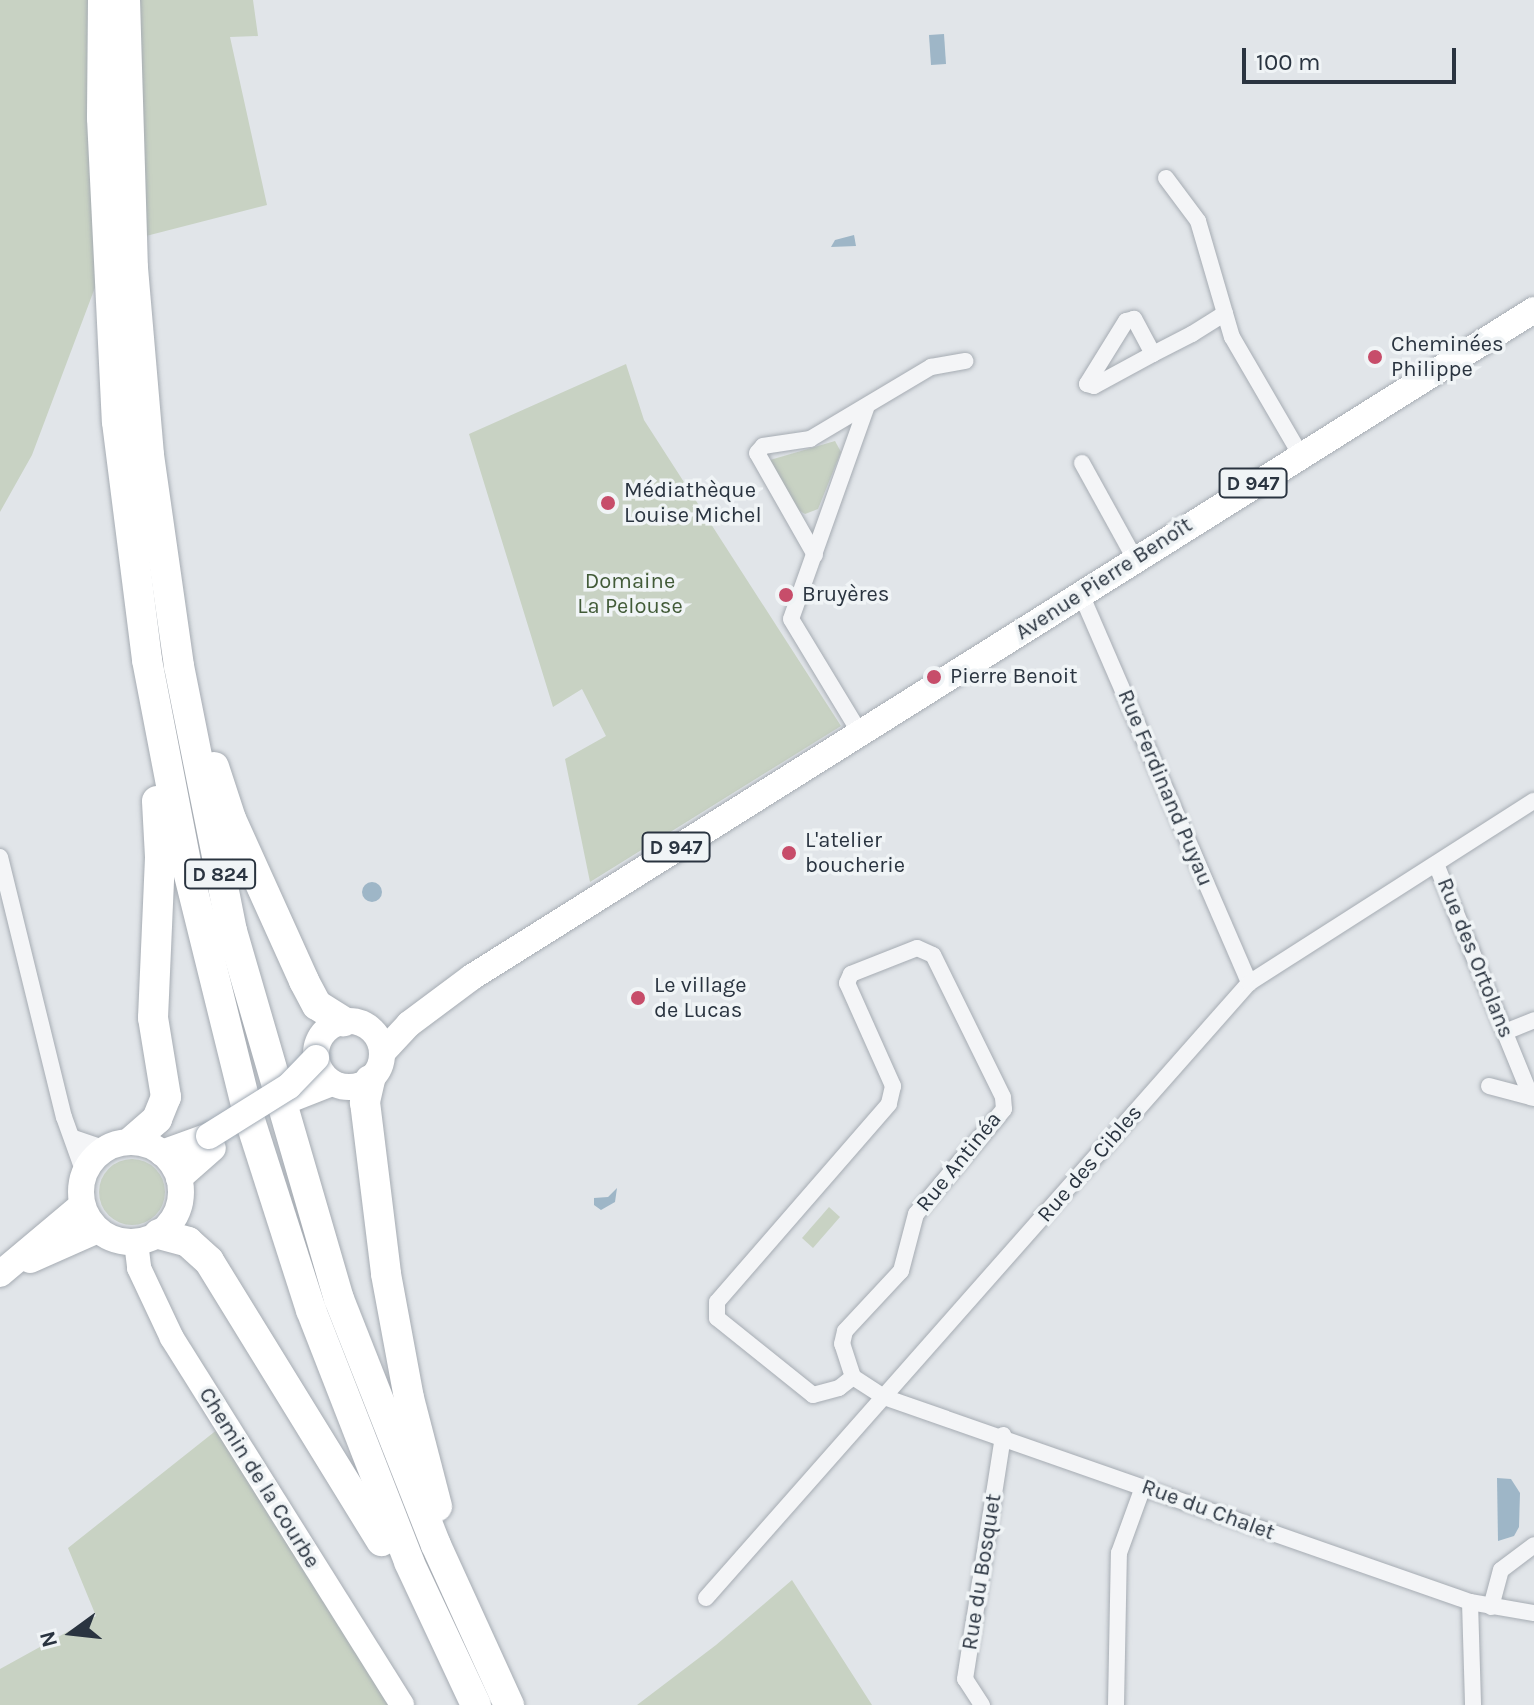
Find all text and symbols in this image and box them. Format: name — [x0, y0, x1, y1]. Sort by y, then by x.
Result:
scale bar — [1246, 32, 1460, 82]
text: 100 m — [1256, 48, 1321, 76]
place label: Cheminées Philippe — [1391, 331, 1504, 382]
marker: Cheminées Philippe — [1366, 348, 1384, 366]
road number: D 947 — [1217, 467, 1289, 499]
place label: Médiathèque Louise Michel — [624, 477, 762, 528]
marker: Médiathèque Louise Michel — [599, 494, 617, 512]
street label: Avenue Pierre Benoît — [1011, 512, 1197, 646]
park label: Domaine La Pelouse — [577, 568, 683, 620]
place label: Bruyères — [802, 582, 889, 608]
marker: Bruyères — [777, 586, 795, 604]
place label: Pierre Benoit — [950, 664, 1078, 690]
marker: Pierre Benoit — [925, 668, 943, 686]
street label: Rue Ferdinand Puyau — [1112, 686, 1218, 890]
place label: L'atelier boucherie — [805, 827, 905, 878]
road number: D 947 — [640, 831, 712, 863]
marker: L'atelier boucherie — [780, 844, 798, 862]
road number: D 824 — [184, 858, 256, 890]
street label: Rue des Ortolans — [1431, 874, 1519, 1042]
place label: Le village de Lucas — [654, 972, 747, 1024]
marker: Le village de Lucas — [629, 989, 647, 1007]
street label: Rue des Cibles — [1032, 1100, 1148, 1228]
street label: Rue Antinéa — [911, 1107, 1007, 1217]
street label: Chemin de la Courbe — [193, 1383, 325, 1573]
street label: Rue du Chalet — [1138, 1474, 1278, 1546]
street label: Rue du Bosquet — [957, 1492, 1007, 1652]
north arrow — [32, 1593, 112, 1673]
text: N — [34, 1628, 63, 1650]

